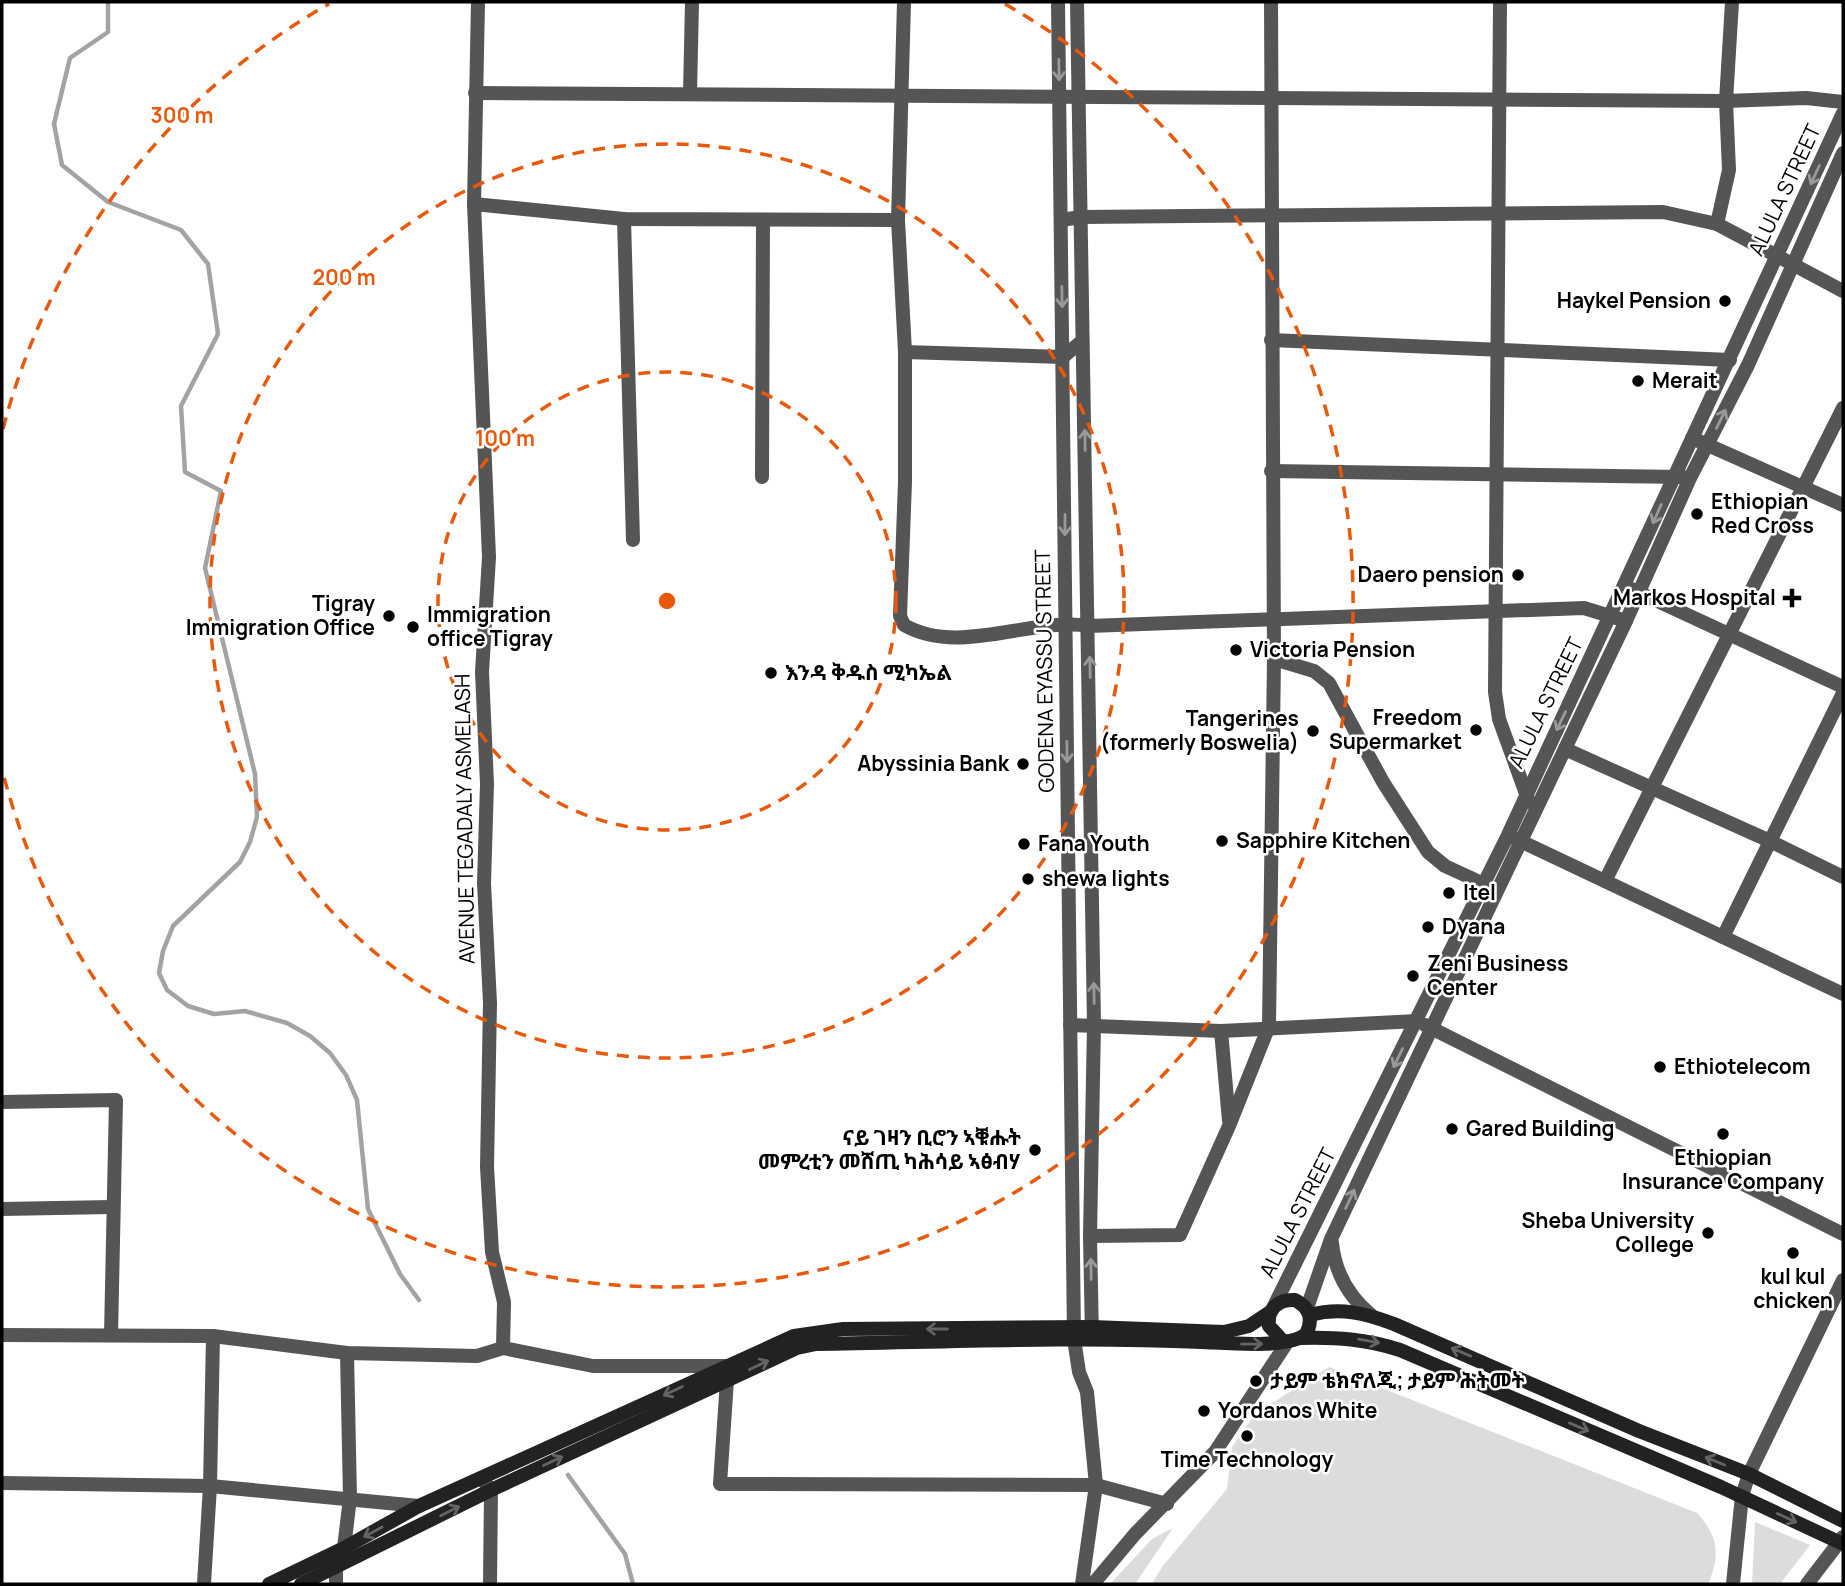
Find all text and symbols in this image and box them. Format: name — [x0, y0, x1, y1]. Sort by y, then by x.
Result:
one-way arrow — [1052, 58, 1066, 81]
text: 300 m — [151, 101, 213, 129]
street label: ALULA STREET — [1741, 119, 1827, 260]
one-way arrow — [1808, 164, 1821, 185]
text: 200 m — [312, 263, 376, 291]
one-way arrow — [1055, 286, 1069, 309]
place label: Haykel Pension — [1557, 286, 1711, 314]
marker: Haykel Pension — [1717, 293, 1733, 309]
place label: Merait — [1652, 366, 1718, 394]
marker: Merait — [1630, 373, 1646, 389]
one-way arrow — [1715, 409, 1728, 430]
text: 100 m — [475, 424, 535, 452]
one-way arrow — [1078, 428, 1091, 451]
place label: Ethiopian Red Cross — [1711, 487, 1814, 539]
one-way arrow — [1650, 503, 1663, 524]
marker: Ethiopian Red Cross — [1689, 506, 1705, 522]
one-way arrow — [1058, 513, 1071, 536]
street label: GODENA EYASSU STREET — [1028, 549, 1060, 793]
place label: Daero pension — [1357, 560, 1504, 588]
marker: Daero pension — [1510, 567, 1526, 583]
place label: Markos Hospital — [1613, 583, 1776, 611]
marker: Markos Hospital — [1782, 588, 1802, 608]
place label: Tigray Immigration Office — [186, 589, 375, 641]
centre of rings — [655, 589, 679, 613]
place label: Immigration office Tigray — [427, 600, 553, 652]
marker: Tigray Immigration Office — [381, 608, 397, 624]
marker: Immigration office Tigray — [405, 619, 421, 635]
street label: ALULA STREET — [1501, 632, 1589, 773]
place label: Victoria Pension — [1250, 635, 1415, 663]
marker: Victoria Pension — [1228, 642, 1244, 658]
one-way arrow — [1083, 656, 1097, 679]
place label: እንዳ ቅዱስ ሚካኤል — [785, 658, 953, 686]
marker: እንዳ ቅዱስ ሚካኤል — [763, 665, 779, 681]
street label: AVENUE TEGADALY ASMELASH — [447, 674, 481, 964]
place label: Freedom Supermarket — [1329, 703, 1462, 755]
place label: Tangerines (formerly Boswelia) — [1100, 704, 1299, 756]
one-way arrow — [1554, 710, 1568, 731]
marker: Freedom Supermarket — [1468, 722, 1484, 738]
marker: Tangerines (formerly Boswelia) — [1305, 723, 1321, 739]
one-way arrow — [1060, 741, 1074, 764]
place label: Abyssinia Bank — [857, 749, 1010, 777]
marker: Abyssinia Bank — [1015, 756, 1031, 772]
place label: Sapphire Kitchen — [1236, 826, 1411, 854]
place label: Fana Youth — [1038, 829, 1150, 857]
marker: Sapphire Kitchen — [1214, 833, 1230, 849]
marker: Fana Youth — [1016, 836, 1032, 852]
place label: shewa lights — [1042, 864, 1170, 892]
marker: shewa lights — [1020, 871, 1036, 887]
place label: Itel — [1463, 878, 1496, 906]
marker: Itel — [1441, 885, 1457, 901]
place label: Dyana — [1442, 912, 1505, 940]
marker: Dyana — [1420, 919, 1436, 935]
place label: Zeni Business Center — [1427, 949, 1568, 1001]
marker: Zeni Business Center — [1405, 968, 1421, 984]
one-way arrow — [1087, 981, 1100, 1004]
one-way arrow — [1391, 1047, 1405, 1068]
place label: Ethiotelecom — [1674, 1052, 1811, 1080]
marker: Ethiotelecom — [1652, 1059, 1668, 1075]
place label: Gared Building — [1466, 1114, 1615, 1142]
marker: Gared Building — [1444, 1121, 1460, 1137]
place label: ናይ ገዛን ቢሮን ኣቑሑት መምረቲን መሸጢ ካሕሳይ ኣፅብሃ — [758, 1123, 1021, 1175]
marker: Ethiopian Insurance Company — [1715, 1126, 1731, 1142]
marker: ናይ ገዛን ቢሮን ኣቑሑት መምረቲን መሸጢ ካሕሳይ ኣፅብሃ — [1027, 1142, 1043, 1158]
street label: ALULA STREET — [1252, 1142, 1342, 1282]
place label: Ethiopian Insurance Company — [1622, 1143, 1824, 1195]
one-way arrow — [1344, 1189, 1357, 1210]
place label: Sheba University College — [1521, 1206, 1694, 1258]
marker: Sheba University College — [1700, 1225, 1716, 1241]
marker: kul kul chicken — [1785, 1245, 1801, 1261]
one-way arrow — [1084, 1258, 1097, 1281]
place label: kul kul chicken — [1753, 1262, 1833, 1314]
one-way arrow — [926, 1322, 949, 1336]
one-way arrow — [1357, 1335, 1379, 1349]
one-way arrow — [1240, 1337, 1263, 1351]
one-way arrow — [1451, 1345, 1472, 1358]
one-way arrow — [748, 1358, 769, 1371]
place label: ታይም ቴክኖለጂ; ታይም ሕትመት — [1270, 1366, 1525, 1394]
marker: ታይም ቴክኖለጂ; ታይም ሕትመት — [1248, 1373, 1264, 1389]
one-way arrow — [663, 1385, 684, 1398]
place label: Yordanos White — [1218, 1396, 1377, 1424]
marker: Yordanos White — [1196, 1403, 1212, 1419]
one-way arrow — [1568, 1421, 1589, 1434]
marker: Time Technology — [1239, 1428, 1255, 1444]
place label: Time Technology — [1161, 1445, 1334, 1473]
one-way arrow — [1705, 1453, 1726, 1466]
one-way arrow — [541, 1454, 563, 1467]
one-way arrow — [439, 1503, 460, 1517]
one-way arrow — [1776, 1511, 1797, 1525]
one-way arrow — [363, 1526, 384, 1539]

